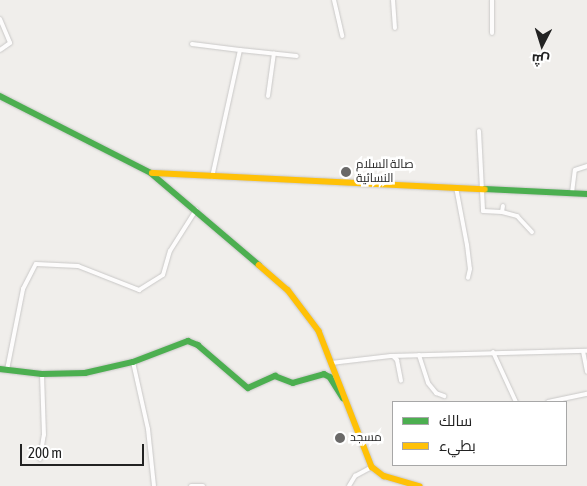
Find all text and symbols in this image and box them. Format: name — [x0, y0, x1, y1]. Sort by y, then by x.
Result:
north arrow — [517, 20, 567, 70]
text: ش — [531, 51, 550, 69]
place label: صالة السلام النسائية — [356, 158, 414, 186]
marker: صالة السلام النسائية — [340, 166, 352, 178]
legend — [392, 401, 567, 466]
text: سالك — [439, 412, 472, 429]
place label: مسجد — [350, 431, 382, 445]
marker: مسجد — [334, 432, 346, 444]
scale bar — [22, 434, 146, 466]
text: بطيء — [439, 437, 476, 454]
text: 200 m — [28, 444, 62, 461]

